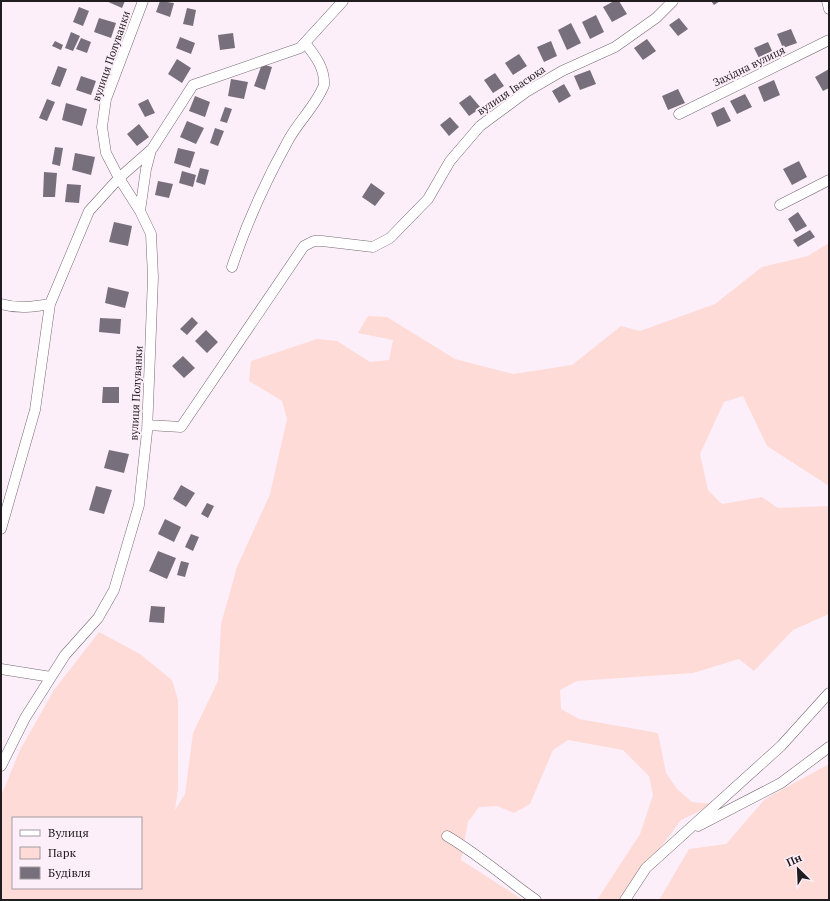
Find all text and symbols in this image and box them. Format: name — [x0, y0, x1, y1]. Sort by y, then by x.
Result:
street label: вулиця Полуванки — [89, 9, 133, 103]
street label: Західна вулиця — [711, 42, 787, 89]
street label: вулиця Івасюка — [474, 62, 548, 118]
street label: вулиця Полуванки — [127, 345, 145, 441]
legend — [12, 817, 142, 889]
text: Вулиця — [48, 825, 89, 840]
text: Парк — [48, 845, 76, 860]
north arrow — [778, 849, 818, 889]
text: Пн — [784, 850, 804, 869]
text: Будівля — [48, 865, 91, 880]

